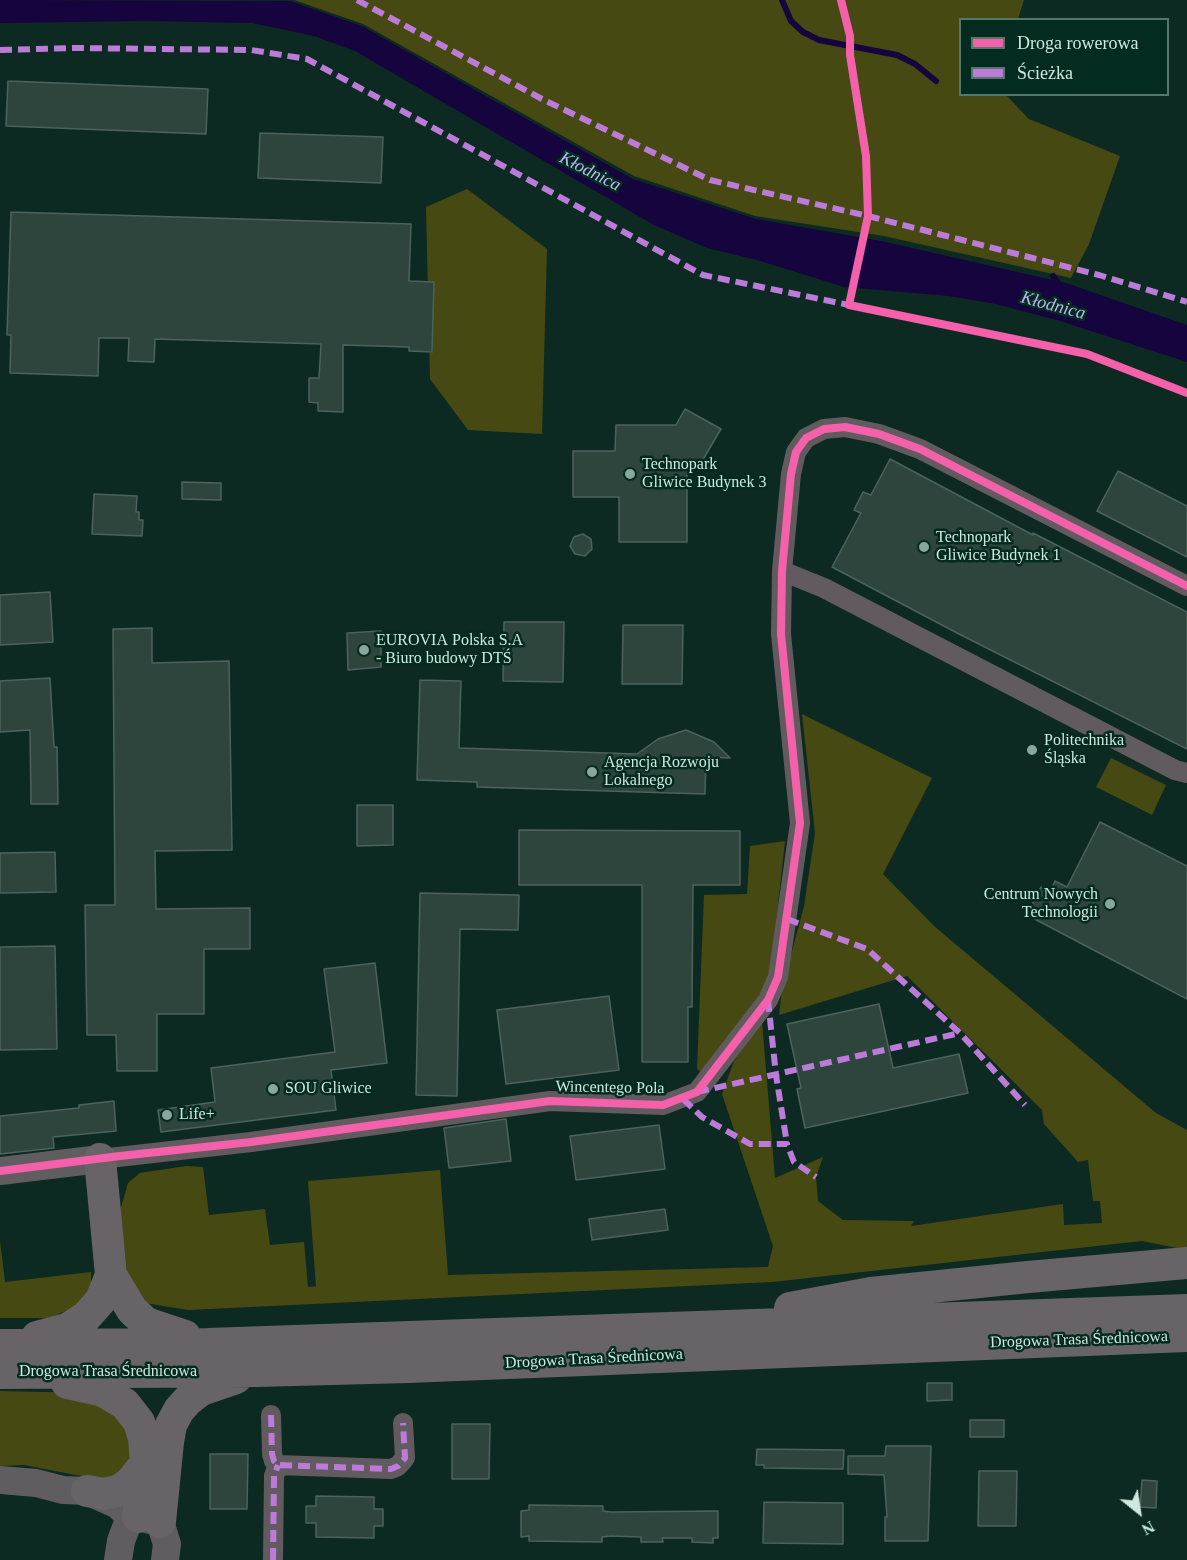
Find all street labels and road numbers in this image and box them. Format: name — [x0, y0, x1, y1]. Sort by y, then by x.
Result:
street label: Wincentego Pola — [555, 1077, 665, 1099]
street label: Drogowa Trasa Średnicowa — [990, 1327, 1168, 1353]
street label: Drogowa Trasa Średnicowa — [505, 1345, 683, 1373]
street label: Drogowa Trasa Średnicowa — [19, 1362, 197, 1382]

